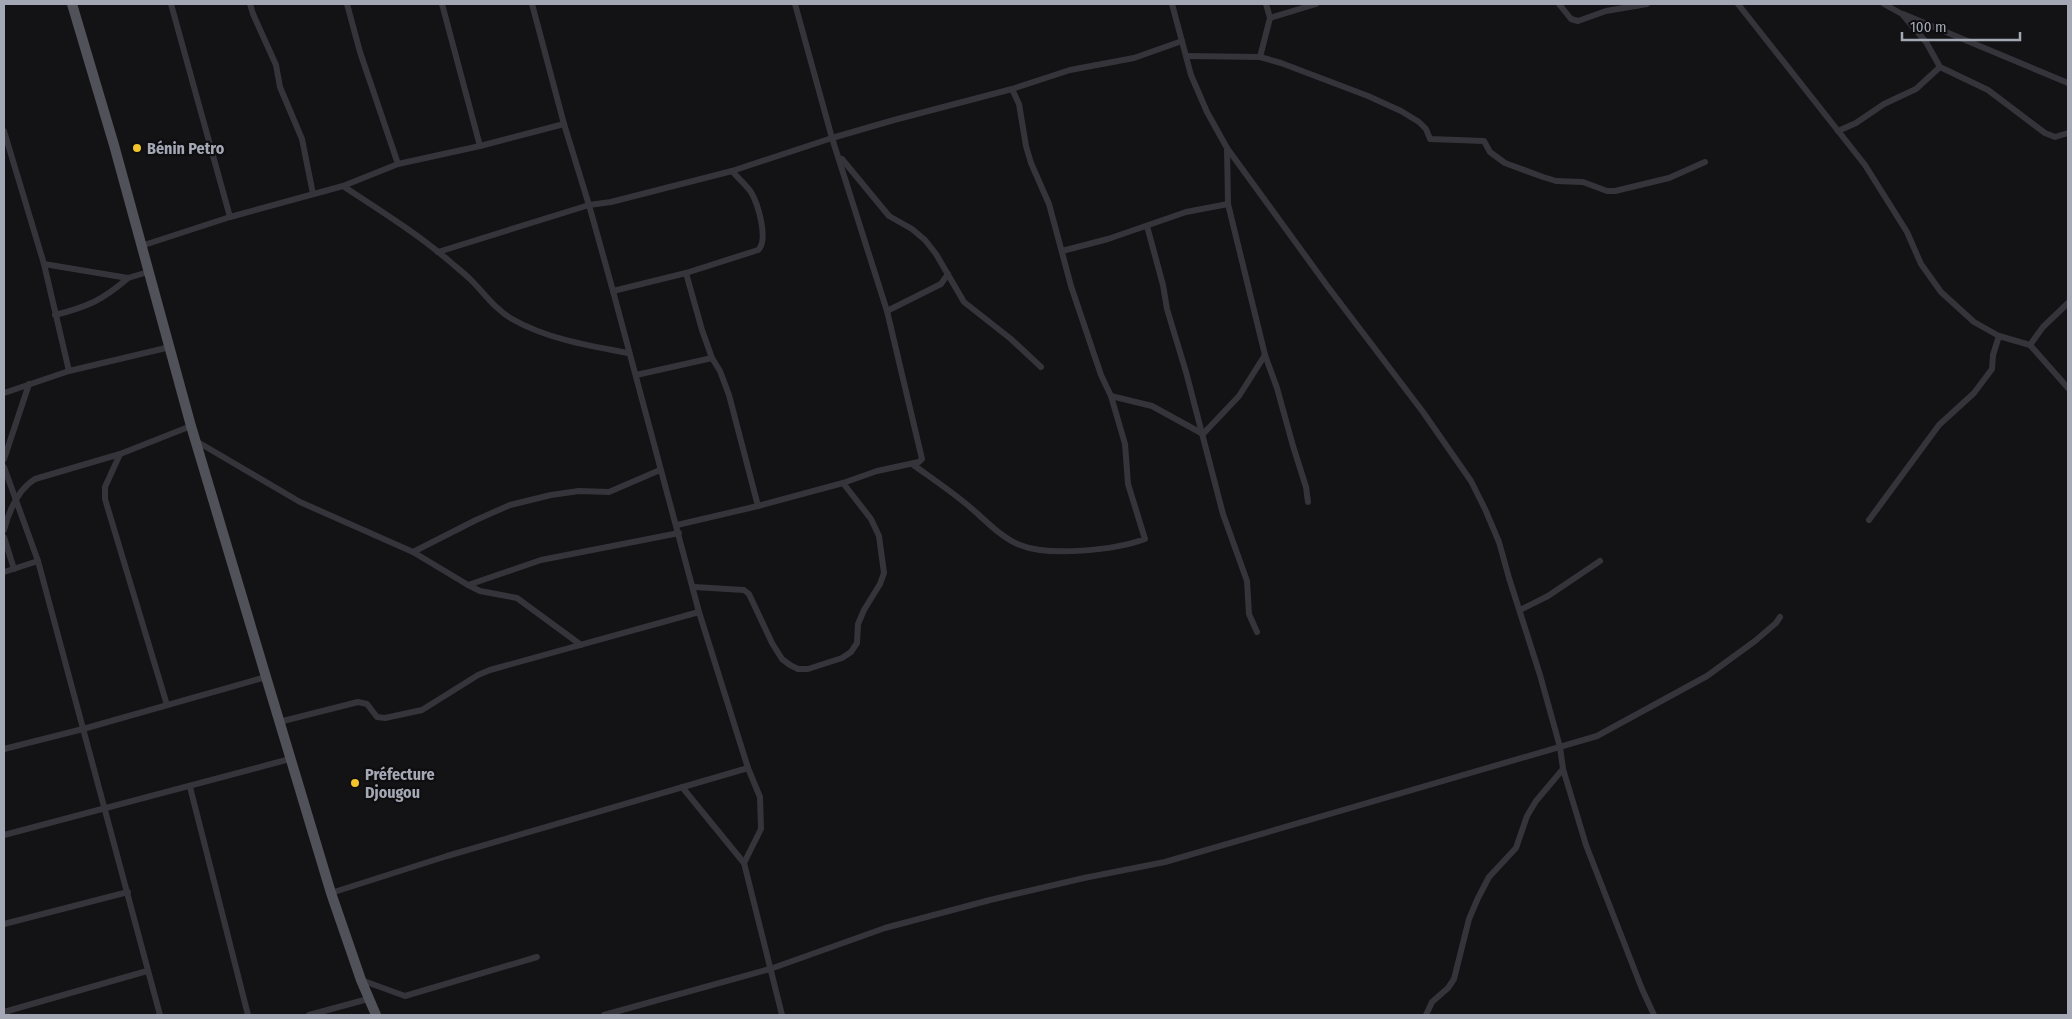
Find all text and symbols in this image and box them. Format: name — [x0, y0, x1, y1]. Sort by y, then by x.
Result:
scale bar — [1902, 10, 2020, 42]
text: 100 m — [1910, 18, 1947, 36]
place label: Bénin Petro — [147, 139, 225, 158]
marker: Bénin Petro — [131, 142, 143, 154]
place label: Préfecture Djougou — [365, 765, 435, 802]
marker: Préfecture Djougou — [349, 777, 361, 789]

